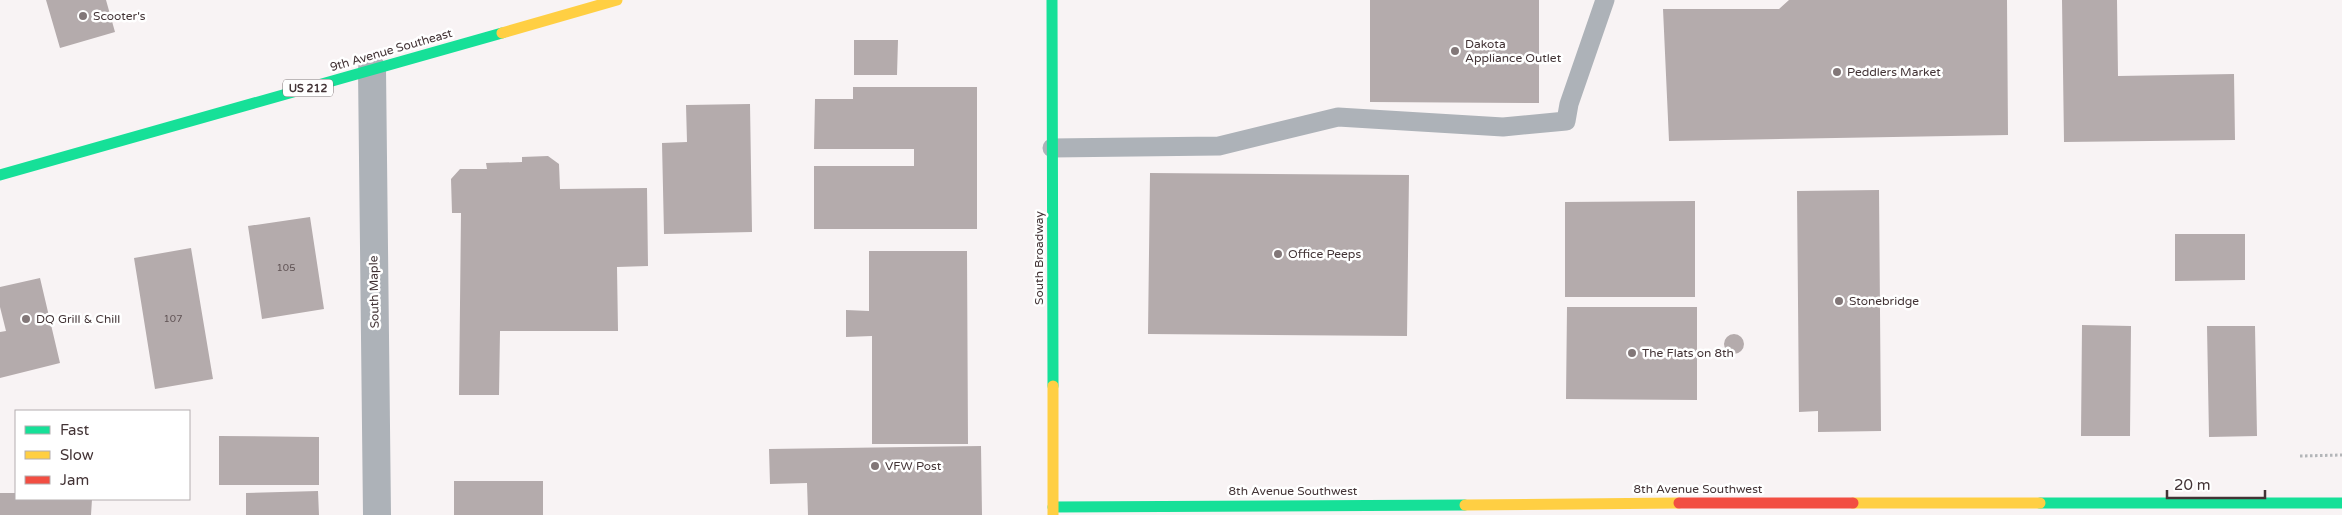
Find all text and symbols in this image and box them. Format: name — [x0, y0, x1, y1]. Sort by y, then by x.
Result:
place label: Scooter's — [93, 9, 146, 23]
marker: Scooter's — [77, 10, 89, 22]
street label: 9th Avenue Southeast — [328, 26, 454, 74]
place label: Dakota Appliance Outlet — [1465, 37, 1562, 65]
marker: Dakota Appliance Outlet — [1449, 45, 1461, 57]
place label: Peddlers Market — [1847, 65, 1941, 79]
marker: Peddlers Market — [1831, 66, 1843, 78]
road number: US 212 — [283, 80, 333, 96]
street label: South Broadway — [1032, 211, 1046, 305]
place label: Office Peeps — [1288, 247, 1361, 261]
marker: Office Peeps — [1272, 248, 1284, 260]
street label: South Maple — [366, 255, 382, 328]
house number: 105 — [277, 262, 295, 274]
place label: Stonebridge — [1849, 294, 1919, 308]
marker: Stonebridge — [1833, 295, 1845, 307]
place label: DQ Grill & Chill — [36, 312, 120, 326]
marker: DQ Grill & Chill — [20, 313, 32, 325]
house number: 107 — [164, 313, 182, 325]
place label: The Flats on 8th — [1642, 346, 1734, 360]
marker: The Flats on 8th — [1626, 347, 1638, 359]
legend — [15, 410, 190, 500]
text: Fast — [60, 421, 90, 439]
text: Slow — [60, 446, 94, 464]
place label: VFW Post — [885, 459, 942, 473]
marker: VFW Post — [869, 460, 881, 472]
scale bar — [2167, 468, 2264, 500]
text: Jam — [60, 471, 89, 489]
text: 20 m — [2174, 476, 2211, 494]
street label: 8th Avenue Southwest — [1634, 482, 1763, 496]
street label: 8th Avenue Southwest — [1229, 484, 1358, 498]

